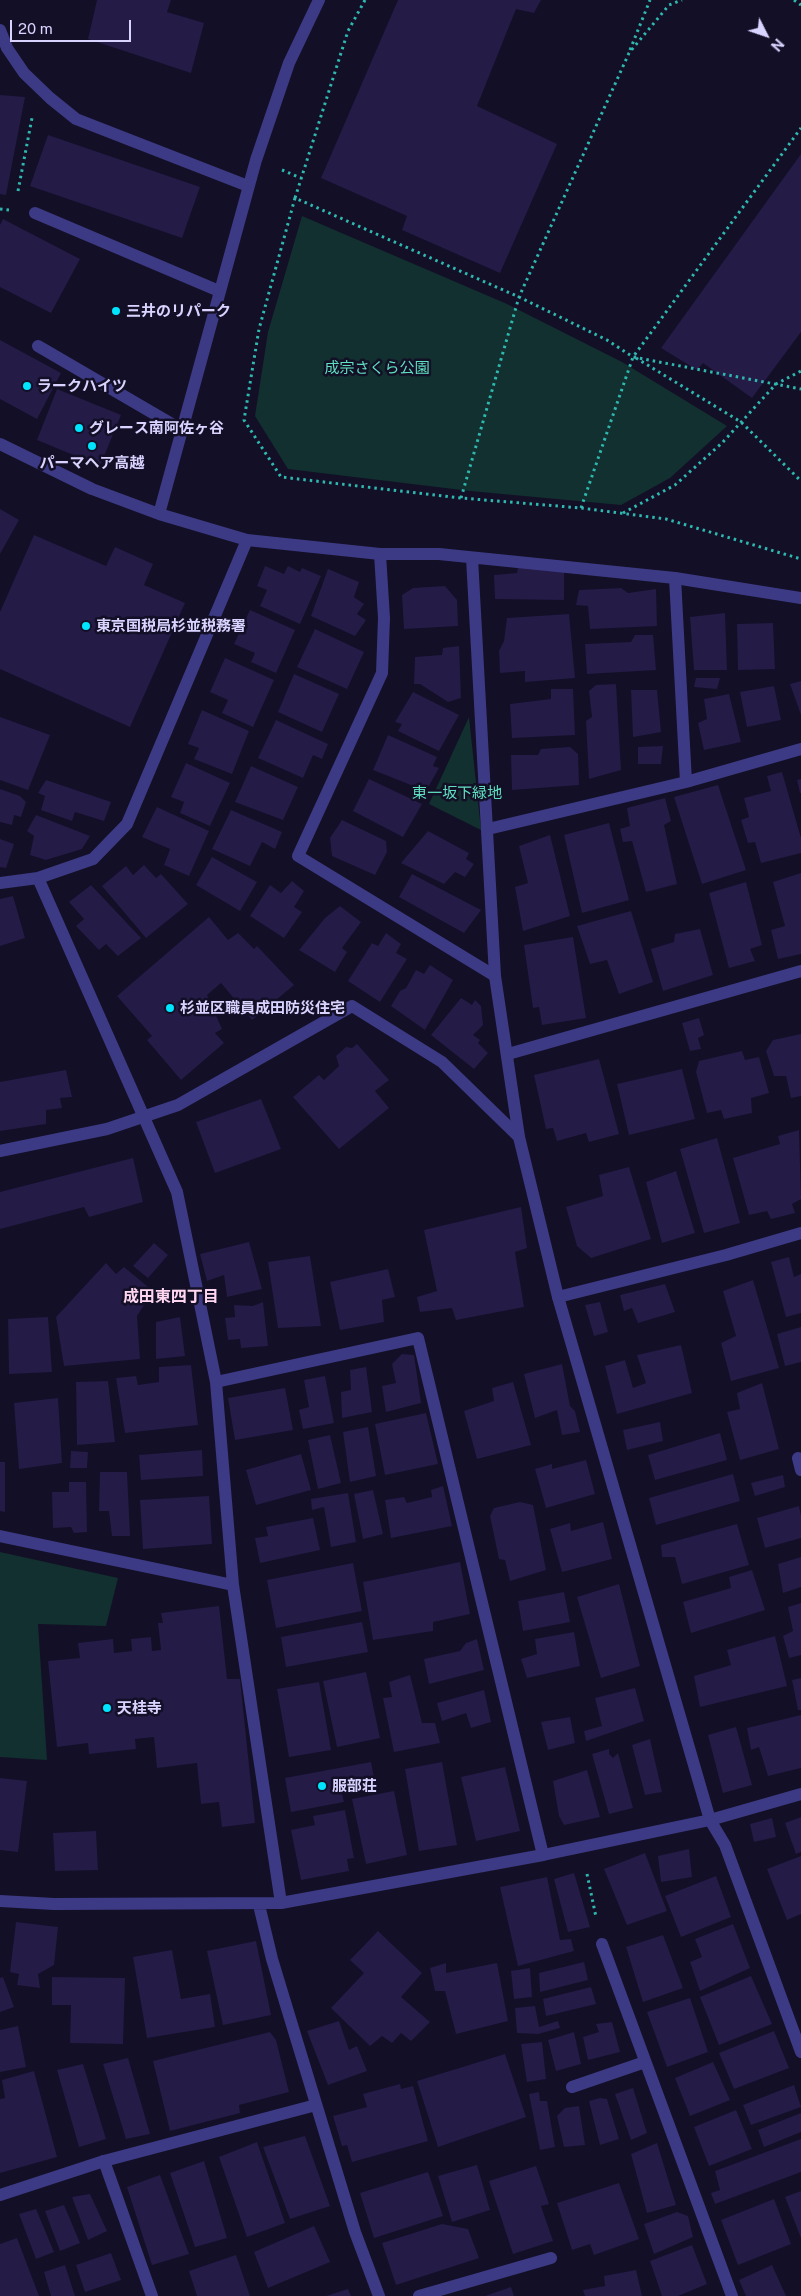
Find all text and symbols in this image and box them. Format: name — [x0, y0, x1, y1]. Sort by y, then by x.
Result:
scale bar — [12, 10, 134, 42]
north arrow — [741, 10, 791, 60]
text: 20 m — [18, 20, 53, 37]
text: N — [768, 35, 787, 54]
place label: 三井のリパーク — [126, 302, 231, 320]
marker: 三井のリパーク — [110, 305, 122, 317]
park label: 成宗さくら公園 — [325, 359, 429, 377]
place label: ラークハイツ — [37, 377, 127, 395]
marker: ラークハイツ — [21, 380, 33, 392]
place label: グレース南阿佐ヶ谷 — [89, 419, 224, 437]
marker: グレース南阿佐ヶ谷 — [73, 422, 85, 434]
marker: パーマヘア高越 — [86, 440, 98, 452]
place label: パーマヘア高越 — [40, 454, 144, 472]
place label: 東京国税局杉並税務署 — [96, 617, 246, 635]
marker: 東京国税局杉並税務署 — [80, 620, 92, 632]
park label: 東一坂下緑地 — [412, 784, 502, 802]
place label: 杉並区職員成田防災住宅 — [180, 999, 345, 1017]
marker: 杉並区職員成田防災住宅 — [164, 1002, 176, 1014]
district label: 成田東四丁目 — [123, 1287, 219, 1307]
place label: 天桂寺 — [117, 1699, 162, 1717]
marker: 天桂寺 — [101, 1702, 113, 1714]
place label: 服部荘 — [332, 1777, 377, 1795]
marker: 服部荘 — [316, 1780, 328, 1792]

